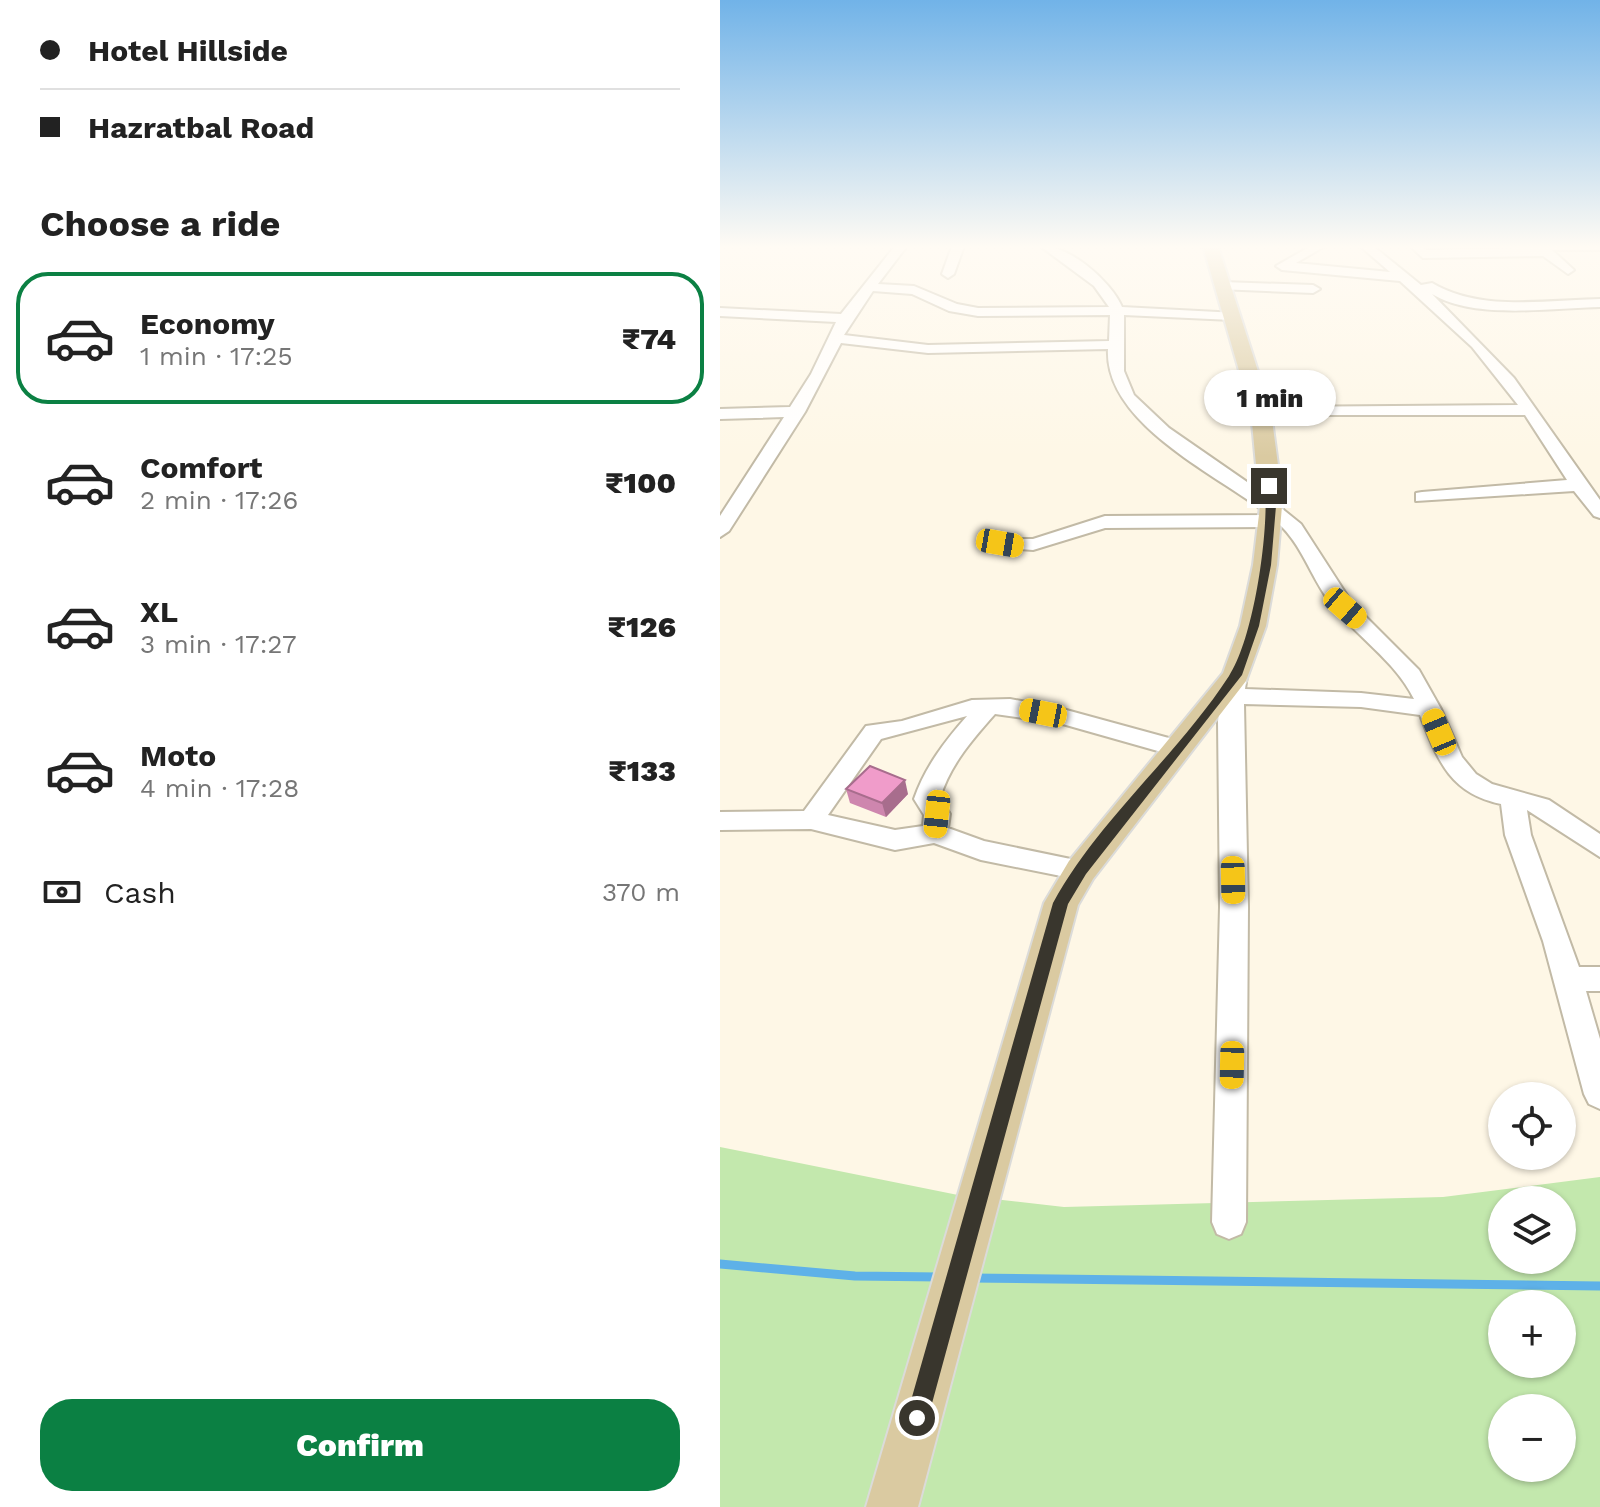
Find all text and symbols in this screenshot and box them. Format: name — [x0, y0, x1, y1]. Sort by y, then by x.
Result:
text: Hotel Hillside — [88, 33, 288, 68]
text: Hazratbal Road — [88, 110, 314, 145]
text: Choose a ride — [40, 203, 280, 245]
icon: car — [44, 302, 116, 374]
text: Economy — [140, 306, 275, 341]
text: ₹74 — [622, 321, 676, 356]
text: 1 min · 17:25 — [140, 341, 293, 371]
callout: 1 min — [1203, 370, 1335, 426]
text: 1 min — [1237, 383, 1303, 413]
icon: car — [44, 446, 116, 518]
text: Comfort — [140, 450, 262, 485]
text: ₹100 — [605, 465, 676, 500]
route end — [1251, 468, 1287, 504]
text: 2 min · 17:26 — [140, 485, 298, 515]
car — [974, 527, 1026, 559]
car — [1319, 583, 1371, 633]
icon: car — [44, 590, 116, 662]
text: XL — [140, 594, 178, 629]
text: ₹126 — [608, 609, 676, 644]
text: 3 min · 17:27 — [140, 629, 297, 659]
car — [1017, 697, 1069, 729]
car — [1419, 705, 1459, 759]
icon: car — [44, 734, 116, 806]
text: Moto — [140, 738, 216, 773]
text: ₹133 — [608, 753, 676, 788]
text: 4 min · 17:28 — [140, 773, 299, 803]
car — [923, 789, 951, 839]
car — [1221, 856, 1245, 904]
icon: cash — [40, 870, 84, 914]
text: Cash — [104, 875, 176, 910]
text: 370 m — [602, 877, 680, 907]
car — [1220, 1041, 1244, 1089]
map controls — [1488, 1082, 1576, 1482]
button: locate — [1488, 1082, 1576, 1170]
button: layers — [1488, 1186, 1576, 1274]
button: + — [1488, 1290, 1576, 1378]
button: − — [1488, 1394, 1576, 1482]
button: Confirm — [40, 1399, 680, 1491]
route start — [899, 1400, 935, 1436]

